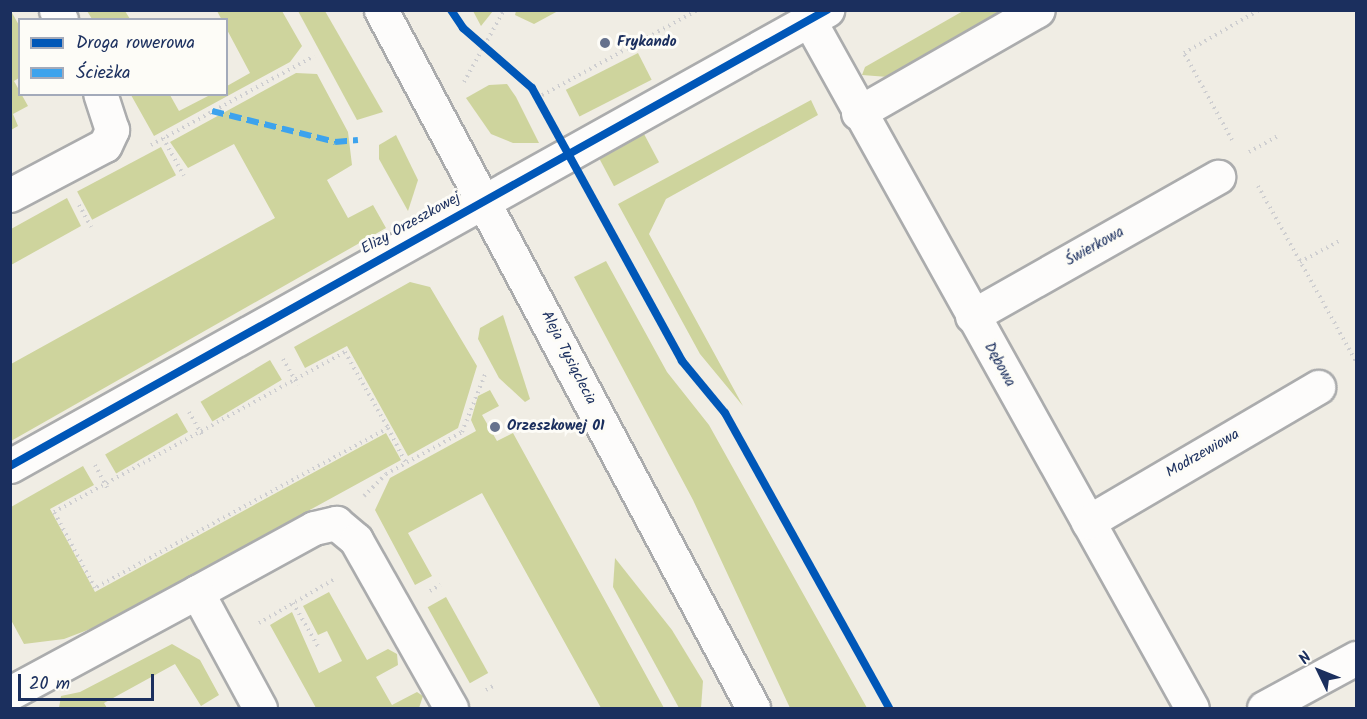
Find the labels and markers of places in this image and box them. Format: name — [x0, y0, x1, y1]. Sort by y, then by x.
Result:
place label: Frykando — [617, 34, 677, 52]
marker: Frykando — [598, 36, 612, 50]
place label: Orzeszkowej 01 — [507, 418, 605, 436]
marker: Orzeszkowej 01 — [488, 420, 502, 434]

